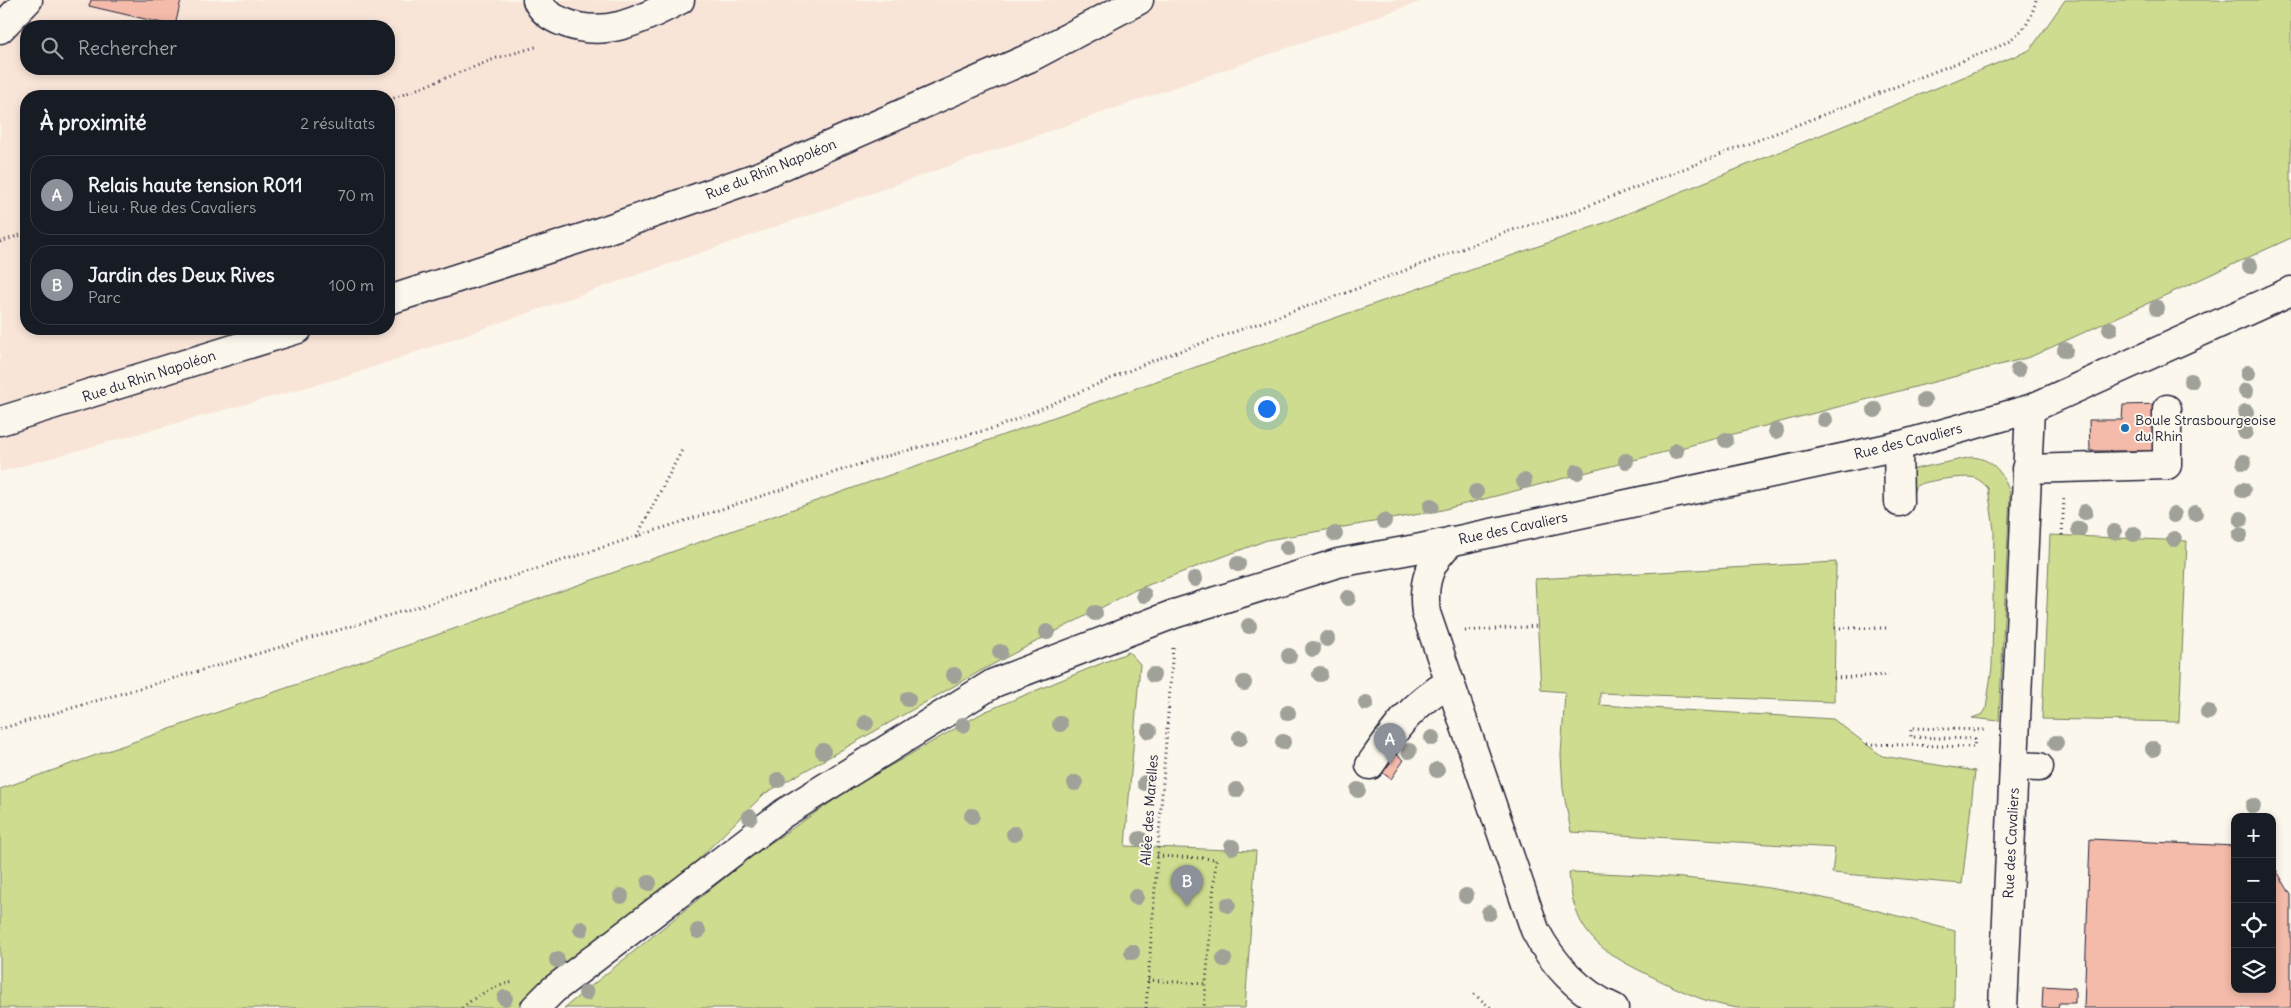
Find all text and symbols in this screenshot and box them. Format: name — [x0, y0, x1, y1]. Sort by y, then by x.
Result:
search box — [20, 20, 395, 75]
icon: search — [38, 34, 66, 62]
text: Rechercher — [78, 36, 177, 60]
text: À proximité — [40, 109, 147, 136]
text: 2 résultats — [300, 113, 375, 133]
street label: Rue du Rhin Napoléon — [703, 135, 839, 203]
text: Relais haute tension R011 — [88, 173, 302, 197]
text: A — [52, 185, 62, 205]
text: 70 m — [338, 185, 374, 205]
text: Lieu · Rue des Cavaliers — [88, 197, 256, 217]
text: Jardin des Deux Rives — [88, 263, 275, 287]
text: B — [52, 275, 62, 295]
text: 100 m — [329, 275, 374, 295]
text: Parc — [88, 287, 121, 307]
street label: Rue du Rhin Napoléon — [80, 346, 218, 406]
your location — [1254, 396, 1280, 422]
place label: Boule Strasbourgeoise du Rhin — [2135, 411, 2276, 445]
street label: Rue des Cavaliers — [1852, 419, 1964, 463]
marker: Boule Strasbourgeoise du Rhin — [2119, 422, 2131, 434]
street label: Rue des Cavaliers — [1457, 508, 1569, 548]
pin: A — [1374, 723, 1406, 764]
street label: Allée des Marelles — [1136, 754, 1162, 866]
street label: Rue des Cavaliers — [1999, 787, 2023, 899]
map controls — [2231, 813, 2276, 993]
button: + — [2231, 813, 2276, 858]
button: − — [2231, 858, 2276, 903]
pin: B — [1171, 865, 1203, 906]
button: locate — [2231, 903, 2276, 948]
button: layers — [2231, 948, 2276, 993]

